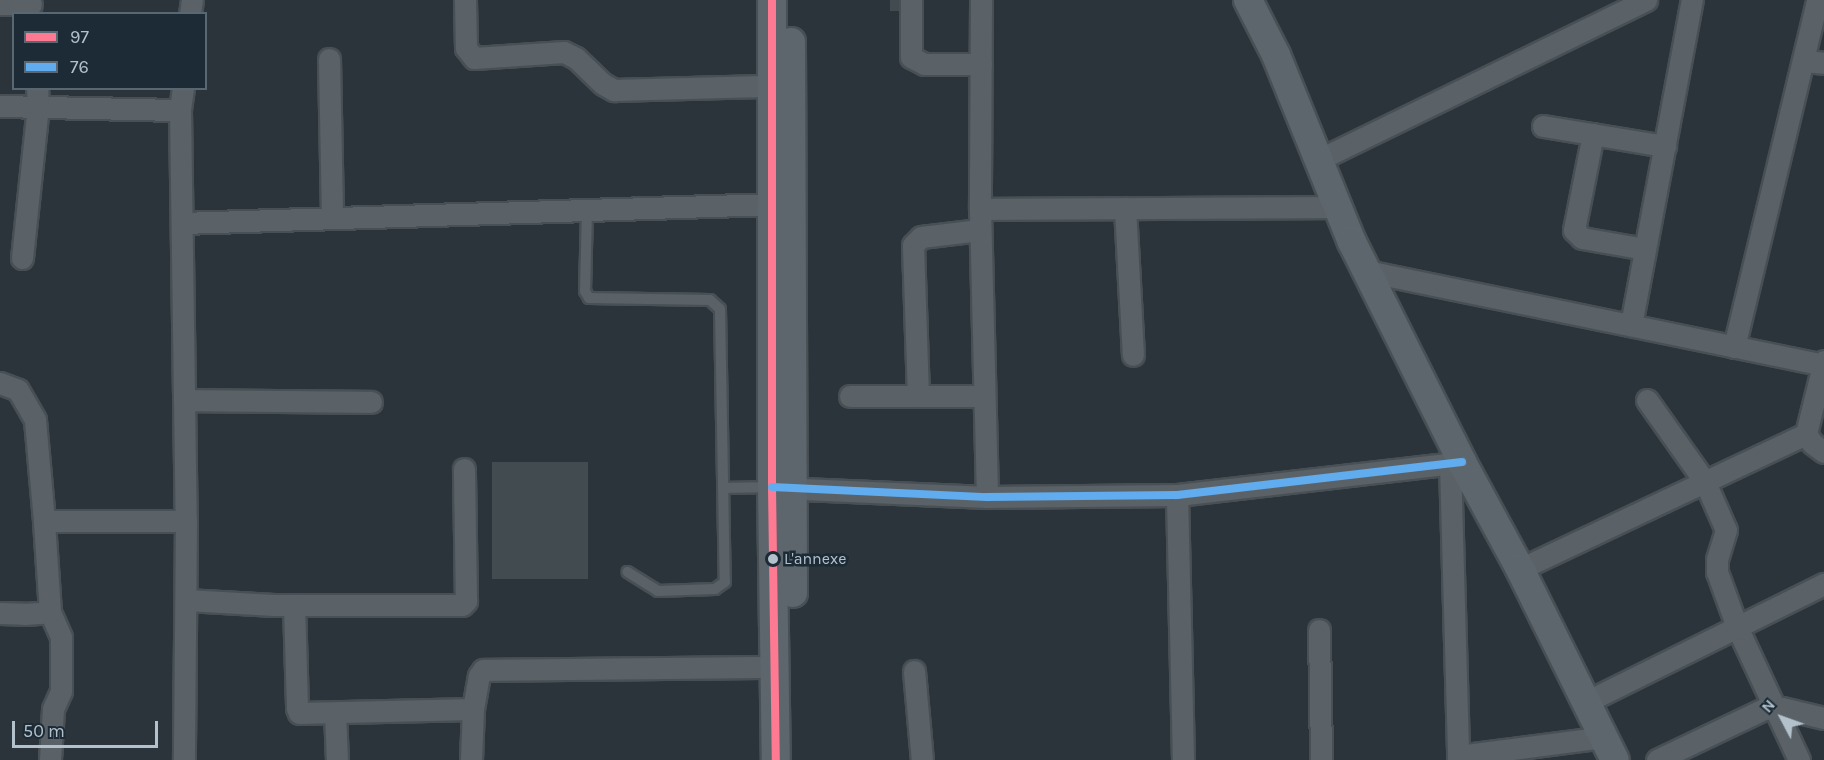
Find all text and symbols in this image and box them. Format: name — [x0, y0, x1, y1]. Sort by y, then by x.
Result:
legend — [12, 12, 207, 90]
text: 97 — [70, 26, 89, 48]
text: 76 — [70, 56, 89, 78]
place label: L'annexe — [784, 549, 846, 569]
marker: L'annexe — [767, 553, 779, 565]
north arrow — [1752, 688, 1812, 748]
text: N — [1757, 695, 1779, 716]
scale bar — [15, 709, 160, 747]
text: 50 m — [23, 720, 65, 742]

